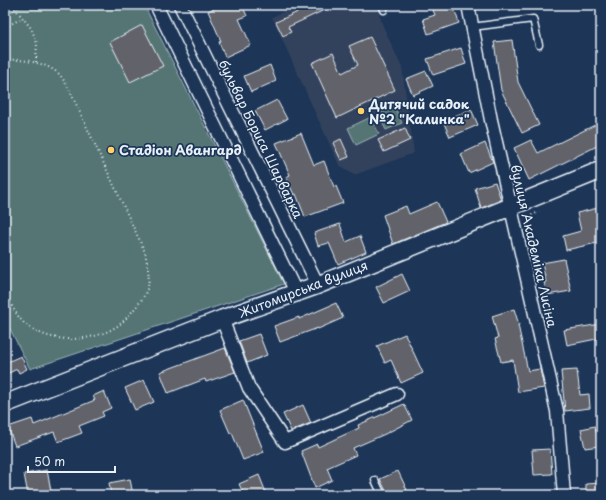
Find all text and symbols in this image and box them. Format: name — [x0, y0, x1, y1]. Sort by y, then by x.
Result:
street label: бульвар Бориса Шарварка — [215, 56, 309, 222]
place label: Дитячий садок №2 "Калинка" — [368, 94, 470, 128]
marker: Дитячий садок №2 "Калинка" — [356, 106, 366, 116]
place label: Стадіон Авангард — [119, 140, 242, 159]
marker: Стадіон Авангард — [106, 145, 116, 155]
street label: вулиця Академіка Лисіна — [507, 163, 563, 330]
street label: Житомирська вулиця — [235, 255, 370, 322]
scale bar — [28, 448, 115, 474]
text: 50 m — [34, 452, 65, 470]

